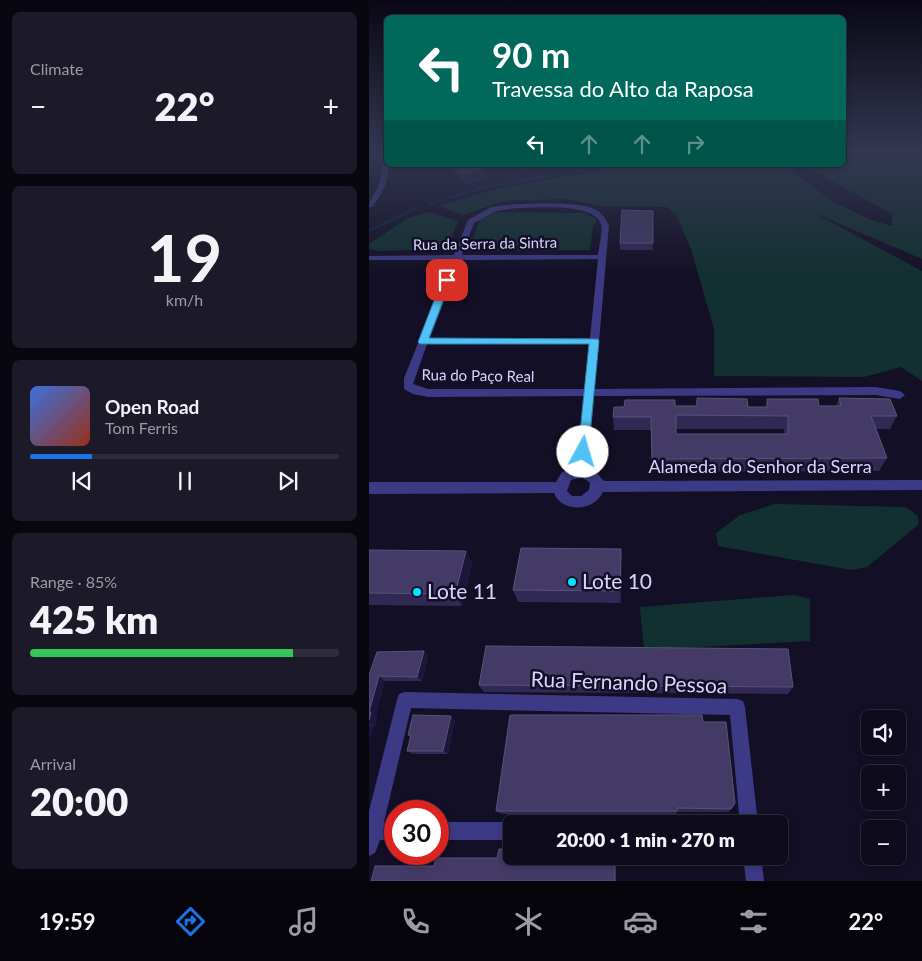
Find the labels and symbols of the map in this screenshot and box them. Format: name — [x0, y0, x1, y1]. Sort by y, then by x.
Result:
street label: Rua da Serra da Sintra — [413, 233, 557, 253]
pin — [426, 259, 468, 301]
street label: Rua do Paço Real — [421, 365, 535, 385]
position arrow — [556, 425, 608, 477]
street label: Alameda do Senhor da Serra — [648, 455, 872, 477]
place label: Lote 10 — [582, 568, 652, 593]
marker: Lote 10 — [566, 576, 578, 588]
place label: Lote 11 — [427, 578, 497, 603]
marker: Lote 11 — [411, 586, 423, 598]
street label: Rua Fernando Pessoa — [530, 666, 728, 697]
speed limit sign: 30 — [384, 800, 449, 865]

